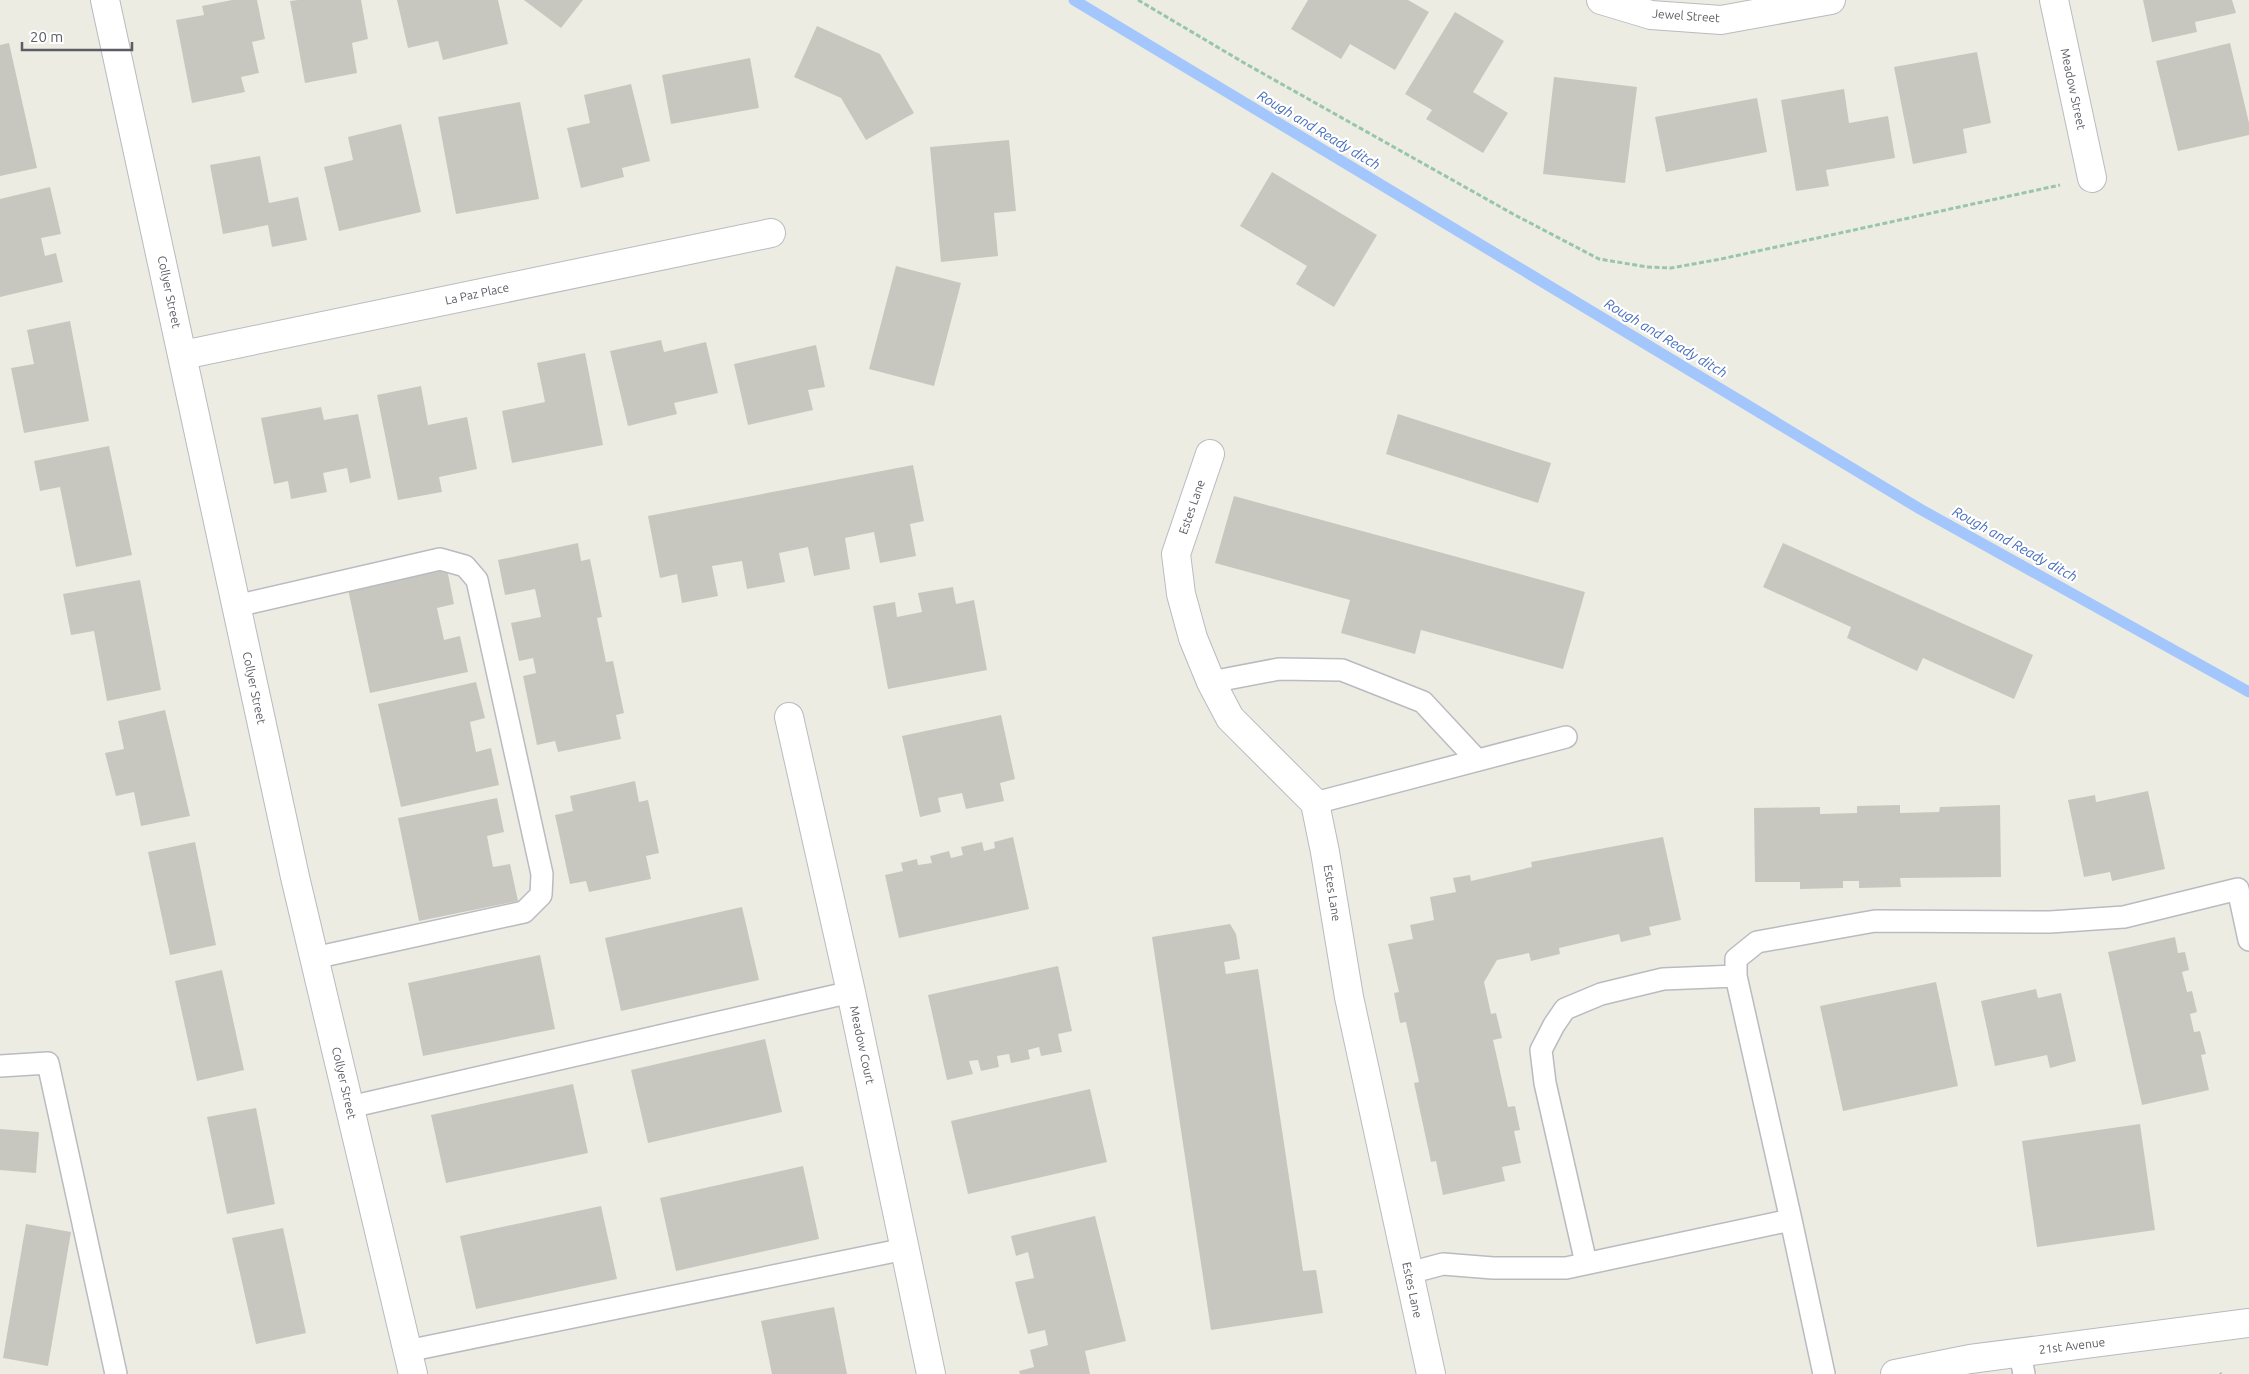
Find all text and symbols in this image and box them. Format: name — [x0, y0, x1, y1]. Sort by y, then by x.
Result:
street label: Jewel Street — [1652, 7, 1721, 24]
scale bar — [22, 20, 132, 52]
text: 20 m — [30, 28, 63, 45]
street label: Meadow Street — [2059, 47, 2089, 131]
water label: Rough and Ready ditch — [1255, 87, 1383, 173]
street label: Collyer Street — [155, 254, 184, 330]
street label: La Paz Place — [444, 280, 510, 307]
water label: Rough and Ready ditch — [1602, 295, 1730, 381]
street label: Estes Lane — [1176, 478, 1207, 536]
water label: Rough and Ready ditch — [1950, 503, 2080, 585]
street label: Collyer Street — [240, 650, 269, 726]
street label: Estes Lane — [1322, 864, 1343, 922]
street label: Meadow Court — [848, 1005, 877, 1086]
street label: Collyer Street — [330, 1045, 359, 1121]
street label: Estes Lane — [1400, 1261, 1425, 1319]
street label: 21st Avenue — [2038, 1335, 2106, 1356]

